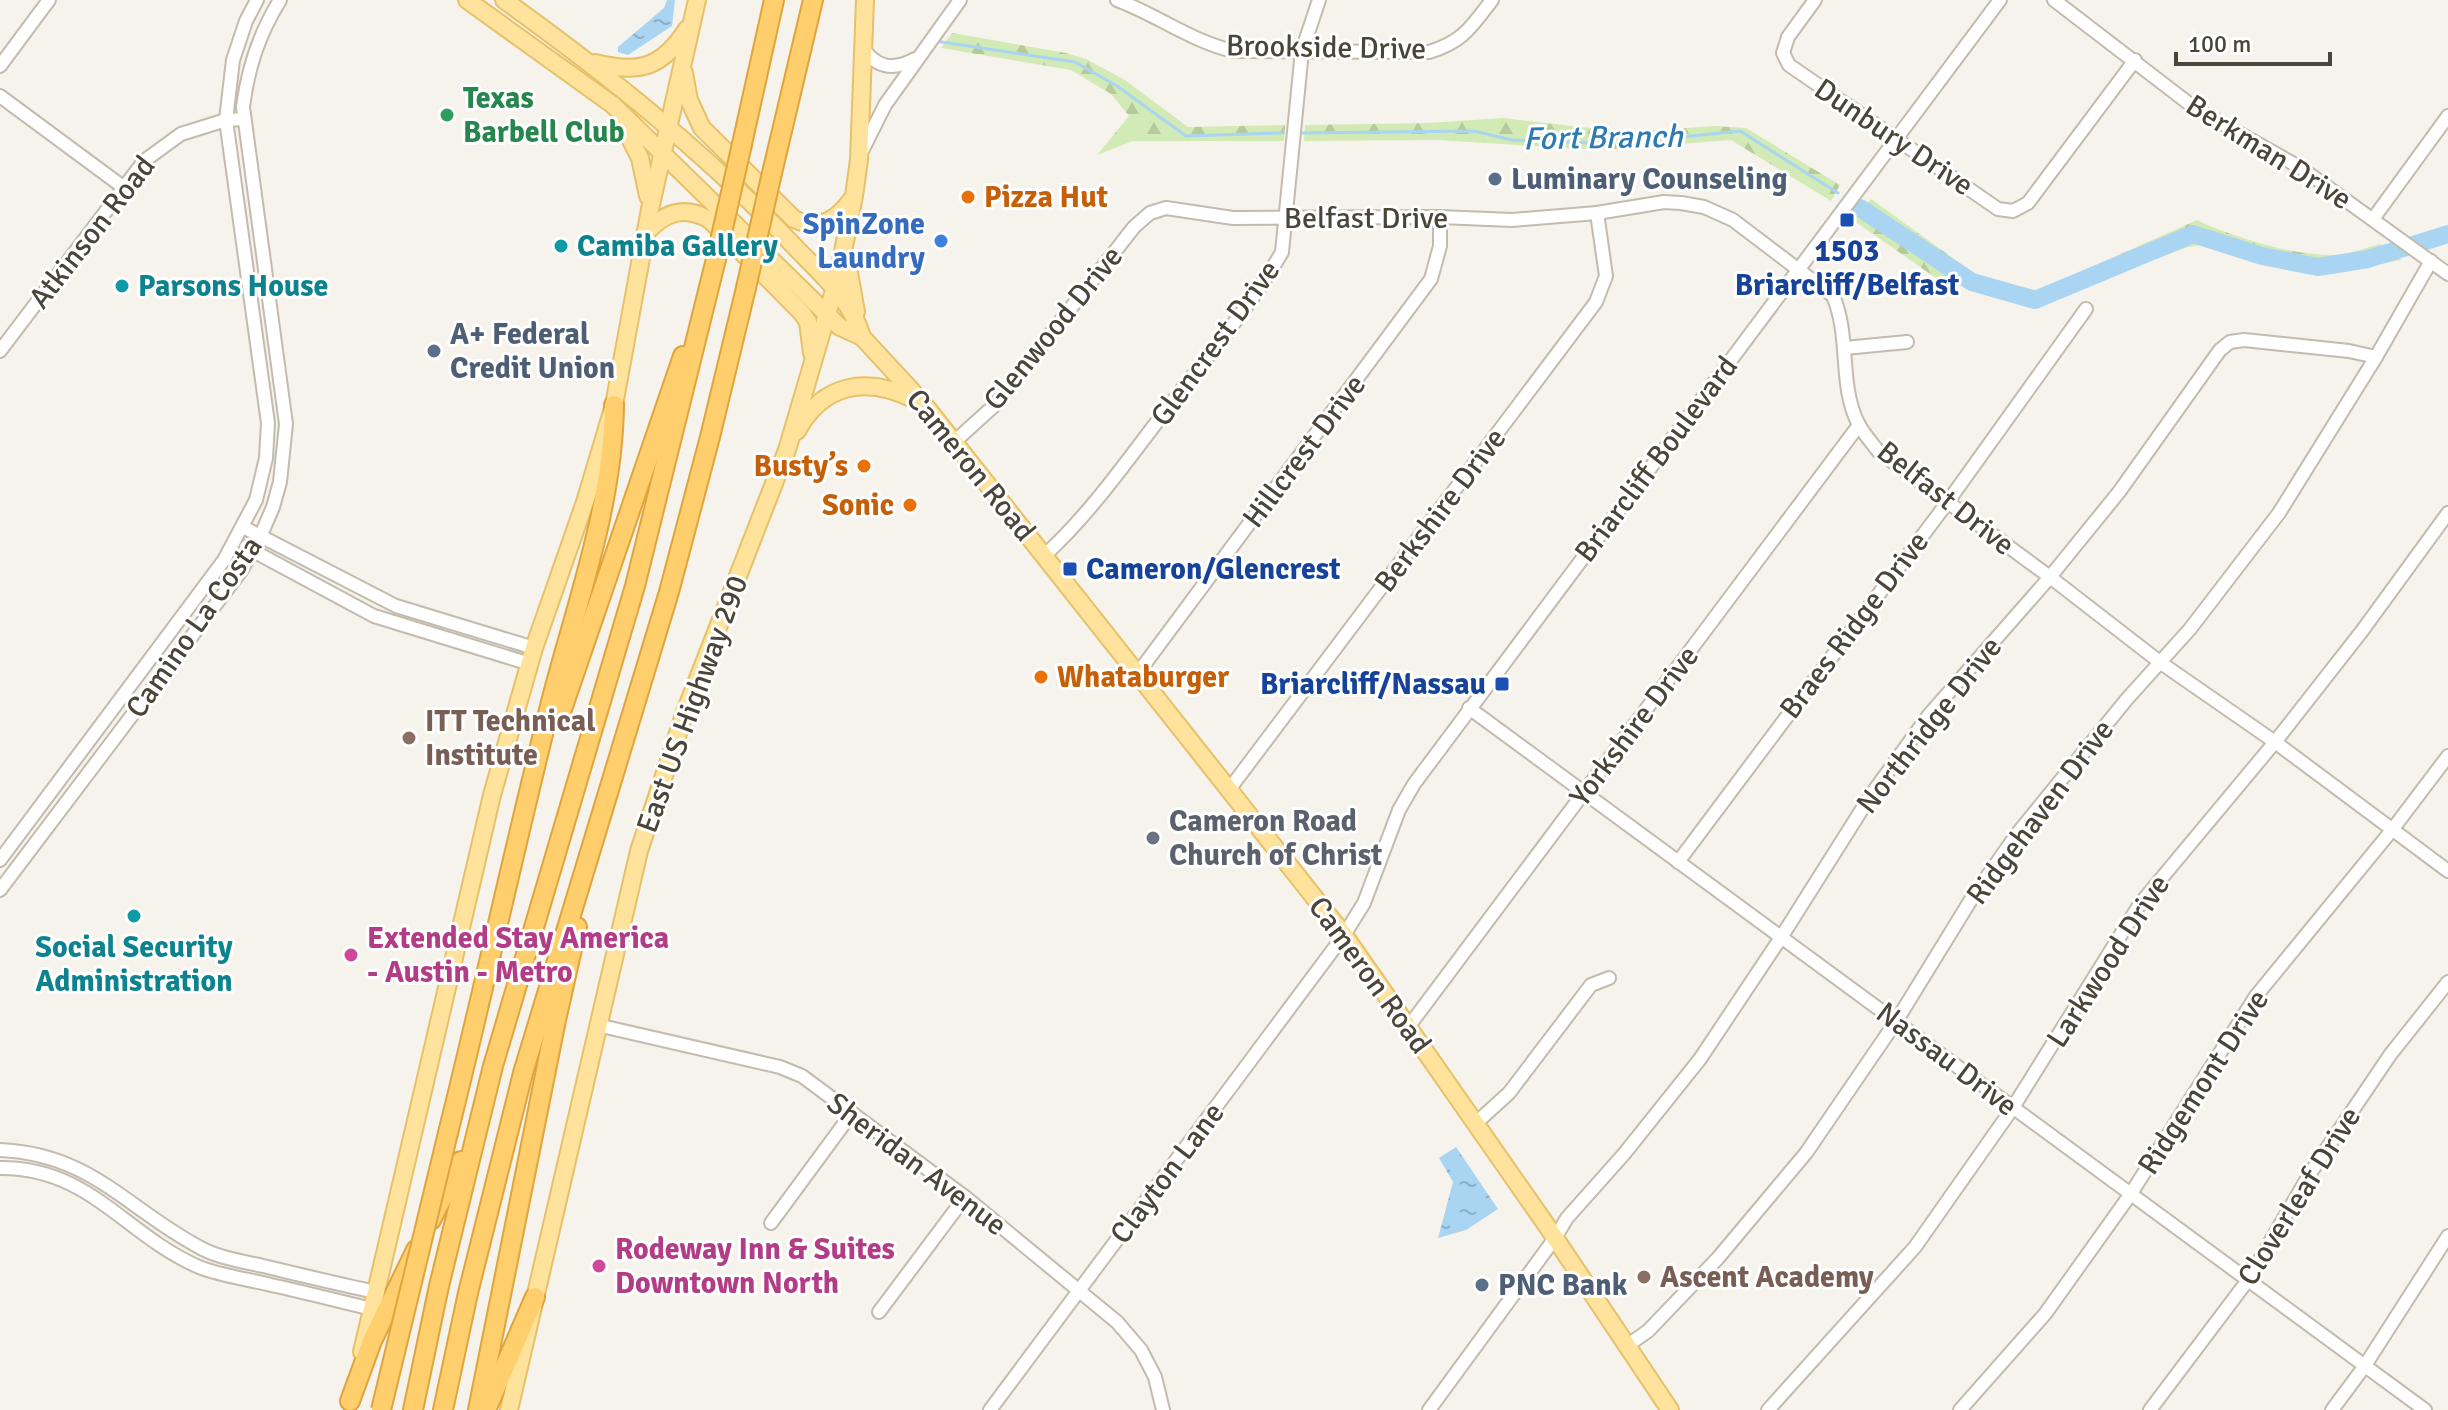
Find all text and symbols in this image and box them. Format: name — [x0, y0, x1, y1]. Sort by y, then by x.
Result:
scale bar — [2176, 16, 2330, 66]
street label: Brookside Drive — [1226, 27, 1426, 68]
text: 100 m — [2188, 29, 2251, 59]
street label: Dunbury Drive — [1807, 71, 1980, 204]
place label: Texas Barbell Club — [463, 80, 625, 151]
street label: Berkman Drive — [2179, 87, 2358, 218]
marker: Texas Barbell Club — [438, 106, 456, 124]
water label: Fort Branch — [1523, 117, 1685, 158]
street label: Atkinson Road — [21, 149, 163, 316]
place label: Luminary Counseling — [1511, 161, 1788, 198]
marker: Luminary Counseling — [1486, 170, 1504, 188]
place label: Pizza Hut — [984, 179, 1108, 216]
marker: Pizza Hut — [959, 188, 977, 206]
street label: Belfast Drive — [1284, 200, 1448, 237]
place label: SpinZone Laundry — [803, 206, 925, 277]
marker: 1503 Briarcliff/Belfast — [1838, 211, 1856, 229]
place label: Camiba Gallery — [577, 228, 778, 265]
marker: SpinZone Laundry — [932, 232, 950, 250]
place label: 1503 Briarcliff/Belfast — [1735, 233, 1959, 304]
marker: Camiba Gallery — [552, 237, 570, 255]
street label: Glenwood Drive — [976, 239, 1131, 418]
street label: Glencrest Drive — [1143, 253, 1288, 434]
place label: Parsons House — [138, 268, 329, 305]
marker: Parsons House — [113, 277, 131, 295]
place label: A+ Federal Credit Union — [450, 316, 615, 387]
marker: A+ Federal Credit Union — [425, 342, 443, 360]
street label: Briarcliff Boulevard — [1567, 349, 1746, 570]
street label: Hillcrest Drive — [1235, 367, 1374, 535]
street label: Cameron Road — [898, 382, 1043, 549]
street label: Berkshire Drive — [1367, 421, 1514, 600]
street label: Belfast Drive — [1870, 433, 2022, 564]
place label: Busty’s — [753, 448, 848, 485]
marker: Busty’s — [855, 457, 873, 475]
place label: Sonic — [822, 487, 894, 524]
marker: Sonic — [901, 496, 919, 514]
street label: Braes Ridge Drive — [1772, 524, 1937, 726]
street label: Camino La Costa — [118, 529, 271, 725]
place label: Cameron/Glencrest — [1086, 551, 1340, 588]
marker: Cameron/Glencrest — [1061, 560, 1079, 578]
street label: East US Highway 290 — [629, 570, 756, 838]
street label: Northridge Drive — [1849, 629, 2010, 821]
street label: Yorkshire Drive — [1562, 639, 1707, 814]
place label: Whataburger — [1057, 659, 1229, 696]
place label: Briarcliff/Nassau — [1260, 666, 1486, 703]
marker: Whataburger — [1032, 668, 1050, 686]
marker: Briarcliff/Nassau — [1493, 675, 1511, 693]
place label: ITT Technical Institute — [425, 703, 596, 774]
street label: Ridgehaven Drive — [1959, 712, 2122, 912]
marker: ITT Technical Institute — [400, 729, 418, 747]
place label: Cameron Road Church of Christ — [1169, 803, 1382, 874]
marker: Cameron Road Church of Christ — [1144, 829, 1162, 847]
street label: Larkwood Drive — [2039, 868, 2178, 1055]
street label: Cameron Road — [1300, 889, 1439, 1061]
marker: Social Security Administration — [125, 907, 143, 925]
place label: Extended Stay America - Austin - Metro — [367, 920, 669, 991]
place label: Social Security Administration — [35, 929, 233, 1000]
marker: Extended Stay America - Austin - Metro — [342, 946, 360, 964]
street label: Ridgemont Drive — [2130, 983, 2277, 1182]
street label: Nassau Drive — [1869, 994, 2025, 1124]
street label: Sheridan Avenue — [819, 1085, 1014, 1244]
street label: Clayton Lane — [1102, 1096, 1232, 1251]
street label: Cloverleaf Drive — [2230, 1100, 2369, 1292]
place label: Rodeway Inn & Suites Downtown North — [615, 1231, 895, 1302]
marker: Rodeway Inn & Suites Downtown North — [590, 1257, 608, 1275]
place label: Ascent Academy — [1660, 1259, 1874, 1296]
place label: PNC Bank — [1498, 1267, 1628, 1304]
marker: Ascent Academy — [1635, 1268, 1653, 1286]
marker: PNC Bank — [1473, 1276, 1491, 1294]

